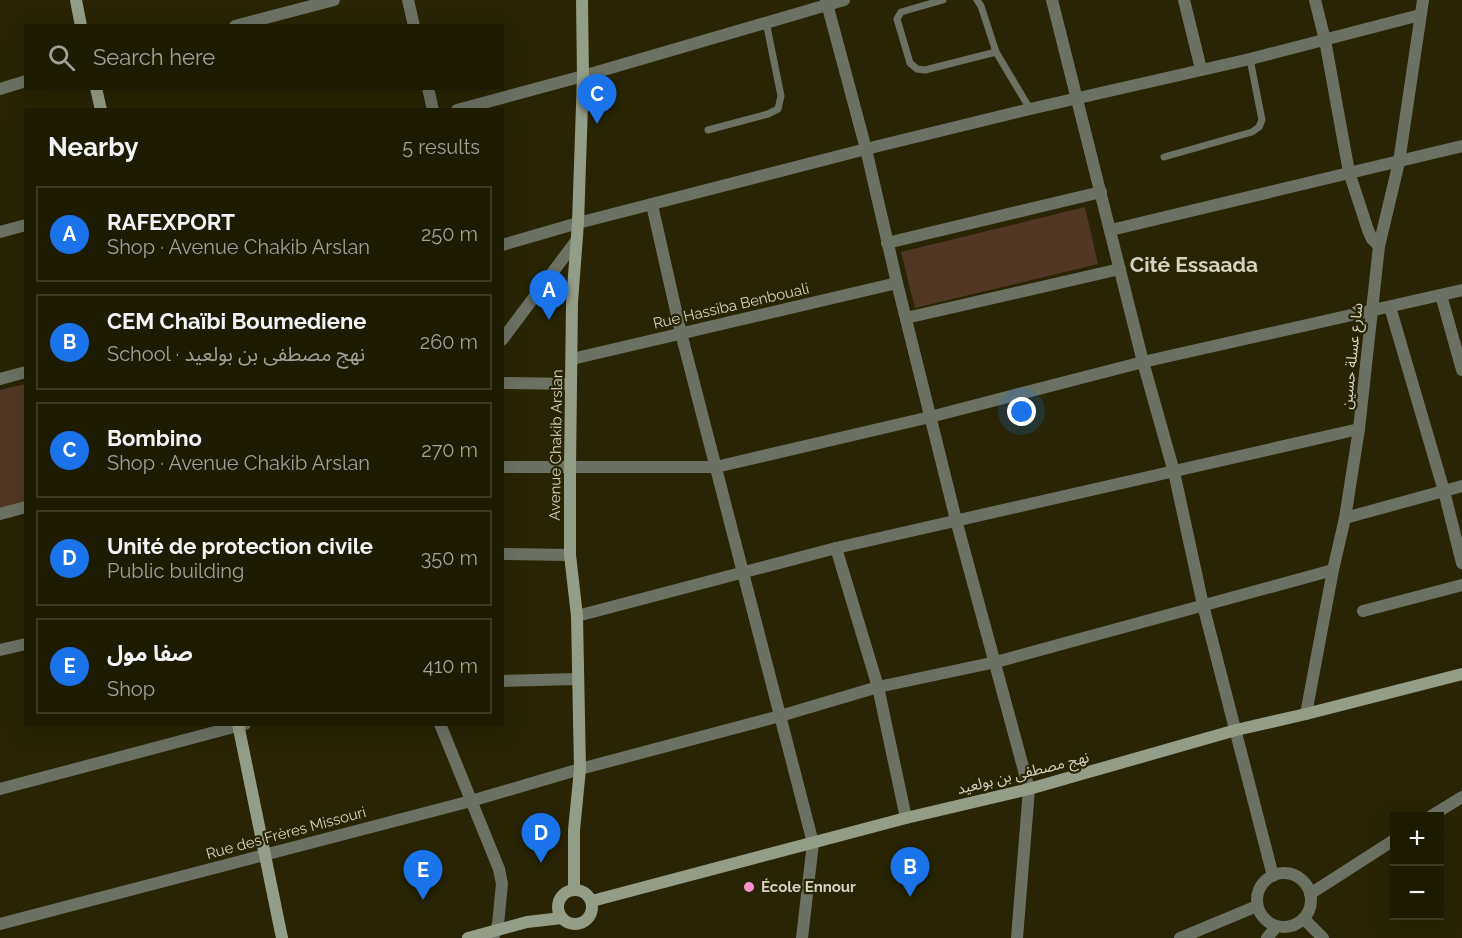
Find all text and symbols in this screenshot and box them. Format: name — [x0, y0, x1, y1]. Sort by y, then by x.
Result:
search box — [24, 24, 504, 90]
icon: search — [45, 41, 78, 74]
text: Search here — [93, 44, 215, 70]
pin: C — [578, 74, 616, 124]
text: Nearby — [48, 132, 138, 162]
text: 5 results — [402, 135, 480, 159]
text: RAFEXPORT — [107, 209, 235, 235]
text: A — [63, 222, 76, 246]
text: 250 m — [421, 222, 478, 246]
text: Shop · Avenue Chakib Arslan — [107, 235, 370, 259]
district label: Cité Essaada — [1130, 252, 1258, 277]
pin: A — [530, 270, 568, 320]
street label: Rue Hassiba Benbouali — [651, 279, 811, 333]
street label: شارع عسلة حسين — [1337, 302, 1370, 411]
text: CEM Chaïbi Boumediene — [107, 308, 366, 334]
text: B — [63, 330, 76, 354]
text: 260 m — [420, 330, 478, 354]
text: School · نهج مصطفى بن بولعيد — [107, 342, 365, 366]
street label: Avenue Chakib Arslan — [546, 369, 566, 521]
your location — [1007, 397, 1036, 426]
text: Bombino — [107, 425, 202, 451]
text: C — [63, 438, 76, 462]
text: 270 m — [421, 438, 478, 462]
text: Shop · Avenue Chakib Arslan — [107, 451, 370, 475]
text: Unité de protection civile — [107, 533, 373, 559]
text: D — [62, 546, 77, 570]
text: 350 m — [421, 546, 478, 570]
text: Public building — [107, 559, 244, 583]
text: صفا مول — [107, 640, 193, 666]
text: E — [63, 654, 76, 678]
text: 410 m — [423, 654, 478, 678]
text: Shop — [107, 677, 155, 701]
street label: نهج مصطفى بن بولعيد — [955, 748, 1092, 801]
street label: Rue des Frères Missouri — [204, 803, 368, 863]
map controls — [1390, 812, 1444, 920]
button: + — [1390, 812, 1444, 866]
pin: D — [522, 814, 560, 863]
pin: B — [890, 848, 930, 897]
pin: E — [404, 850, 442, 900]
button: − — [1390, 866, 1444, 920]
place label: École Ennour — [761, 878, 856, 896]
marker: École Ennour — [742, 880, 756, 894]

